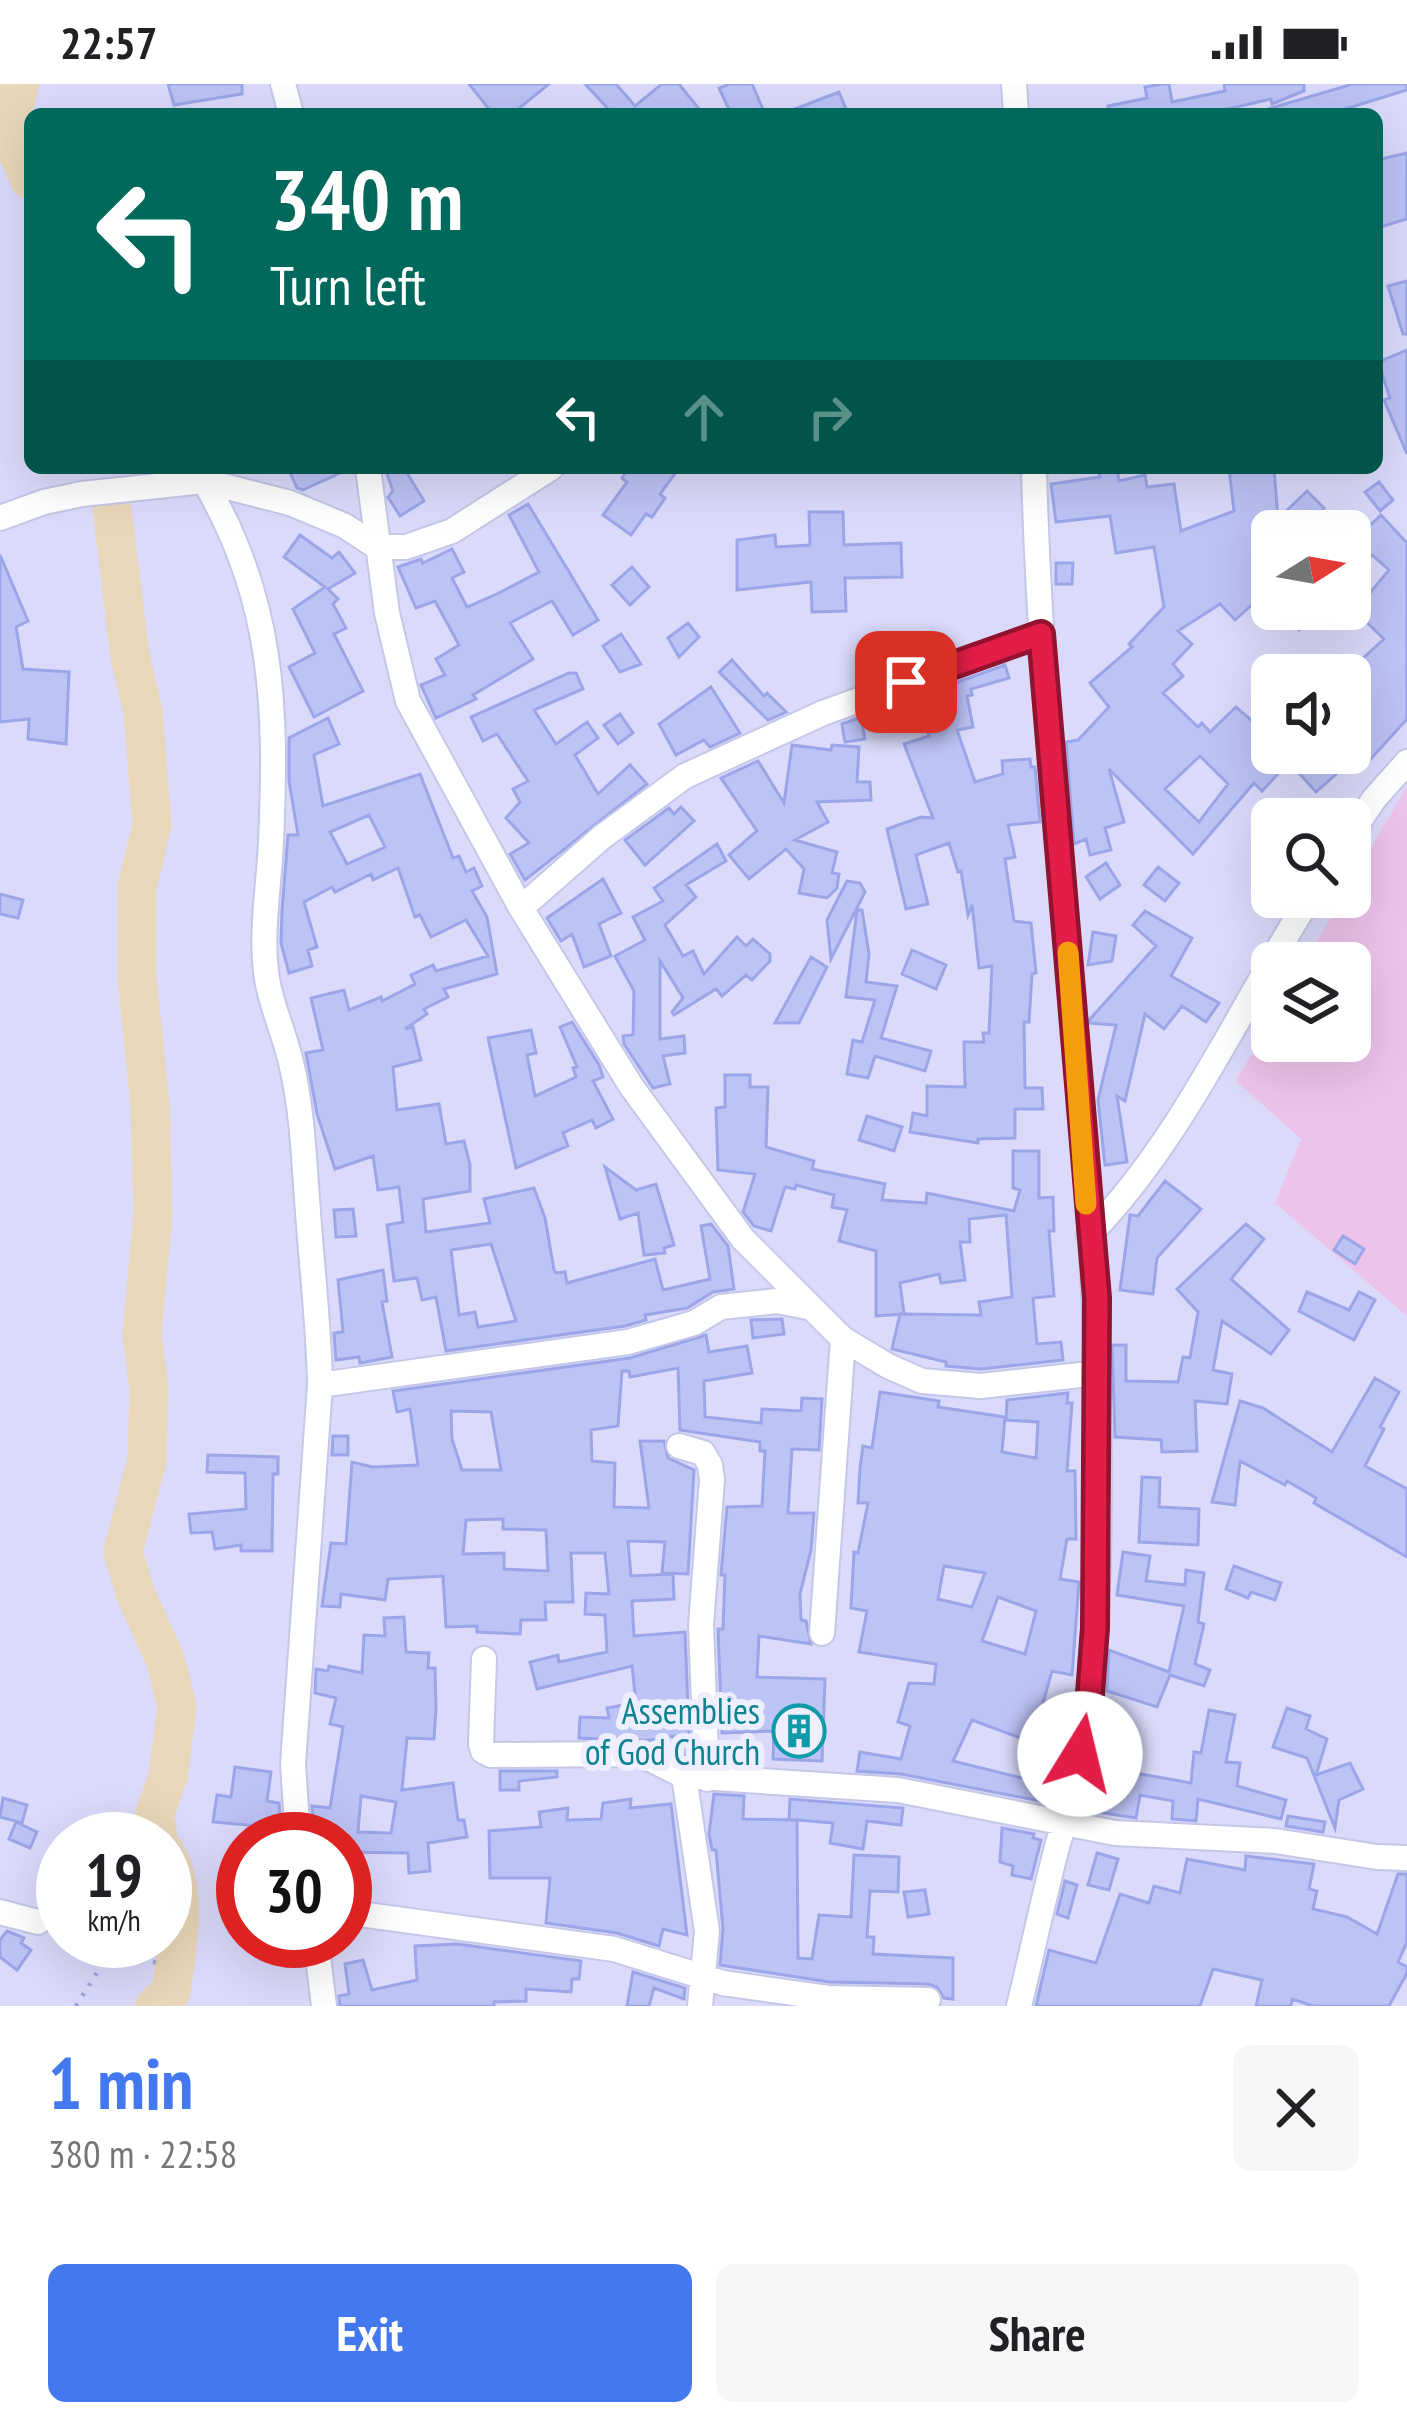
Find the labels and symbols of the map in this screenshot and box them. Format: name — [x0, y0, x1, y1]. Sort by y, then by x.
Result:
north arrow — [1251, 510, 1371, 630]
pin — [855, 631, 957, 733]
place label: Assemblies of God Church — [585, 1687, 760, 1775]
position arrow — [1017, 1691, 1143, 1817]
building icon: Assemblies of God Church — [771, 1703, 827, 1759]
speed limit sign: 30 — [216, 1812, 372, 1968]

